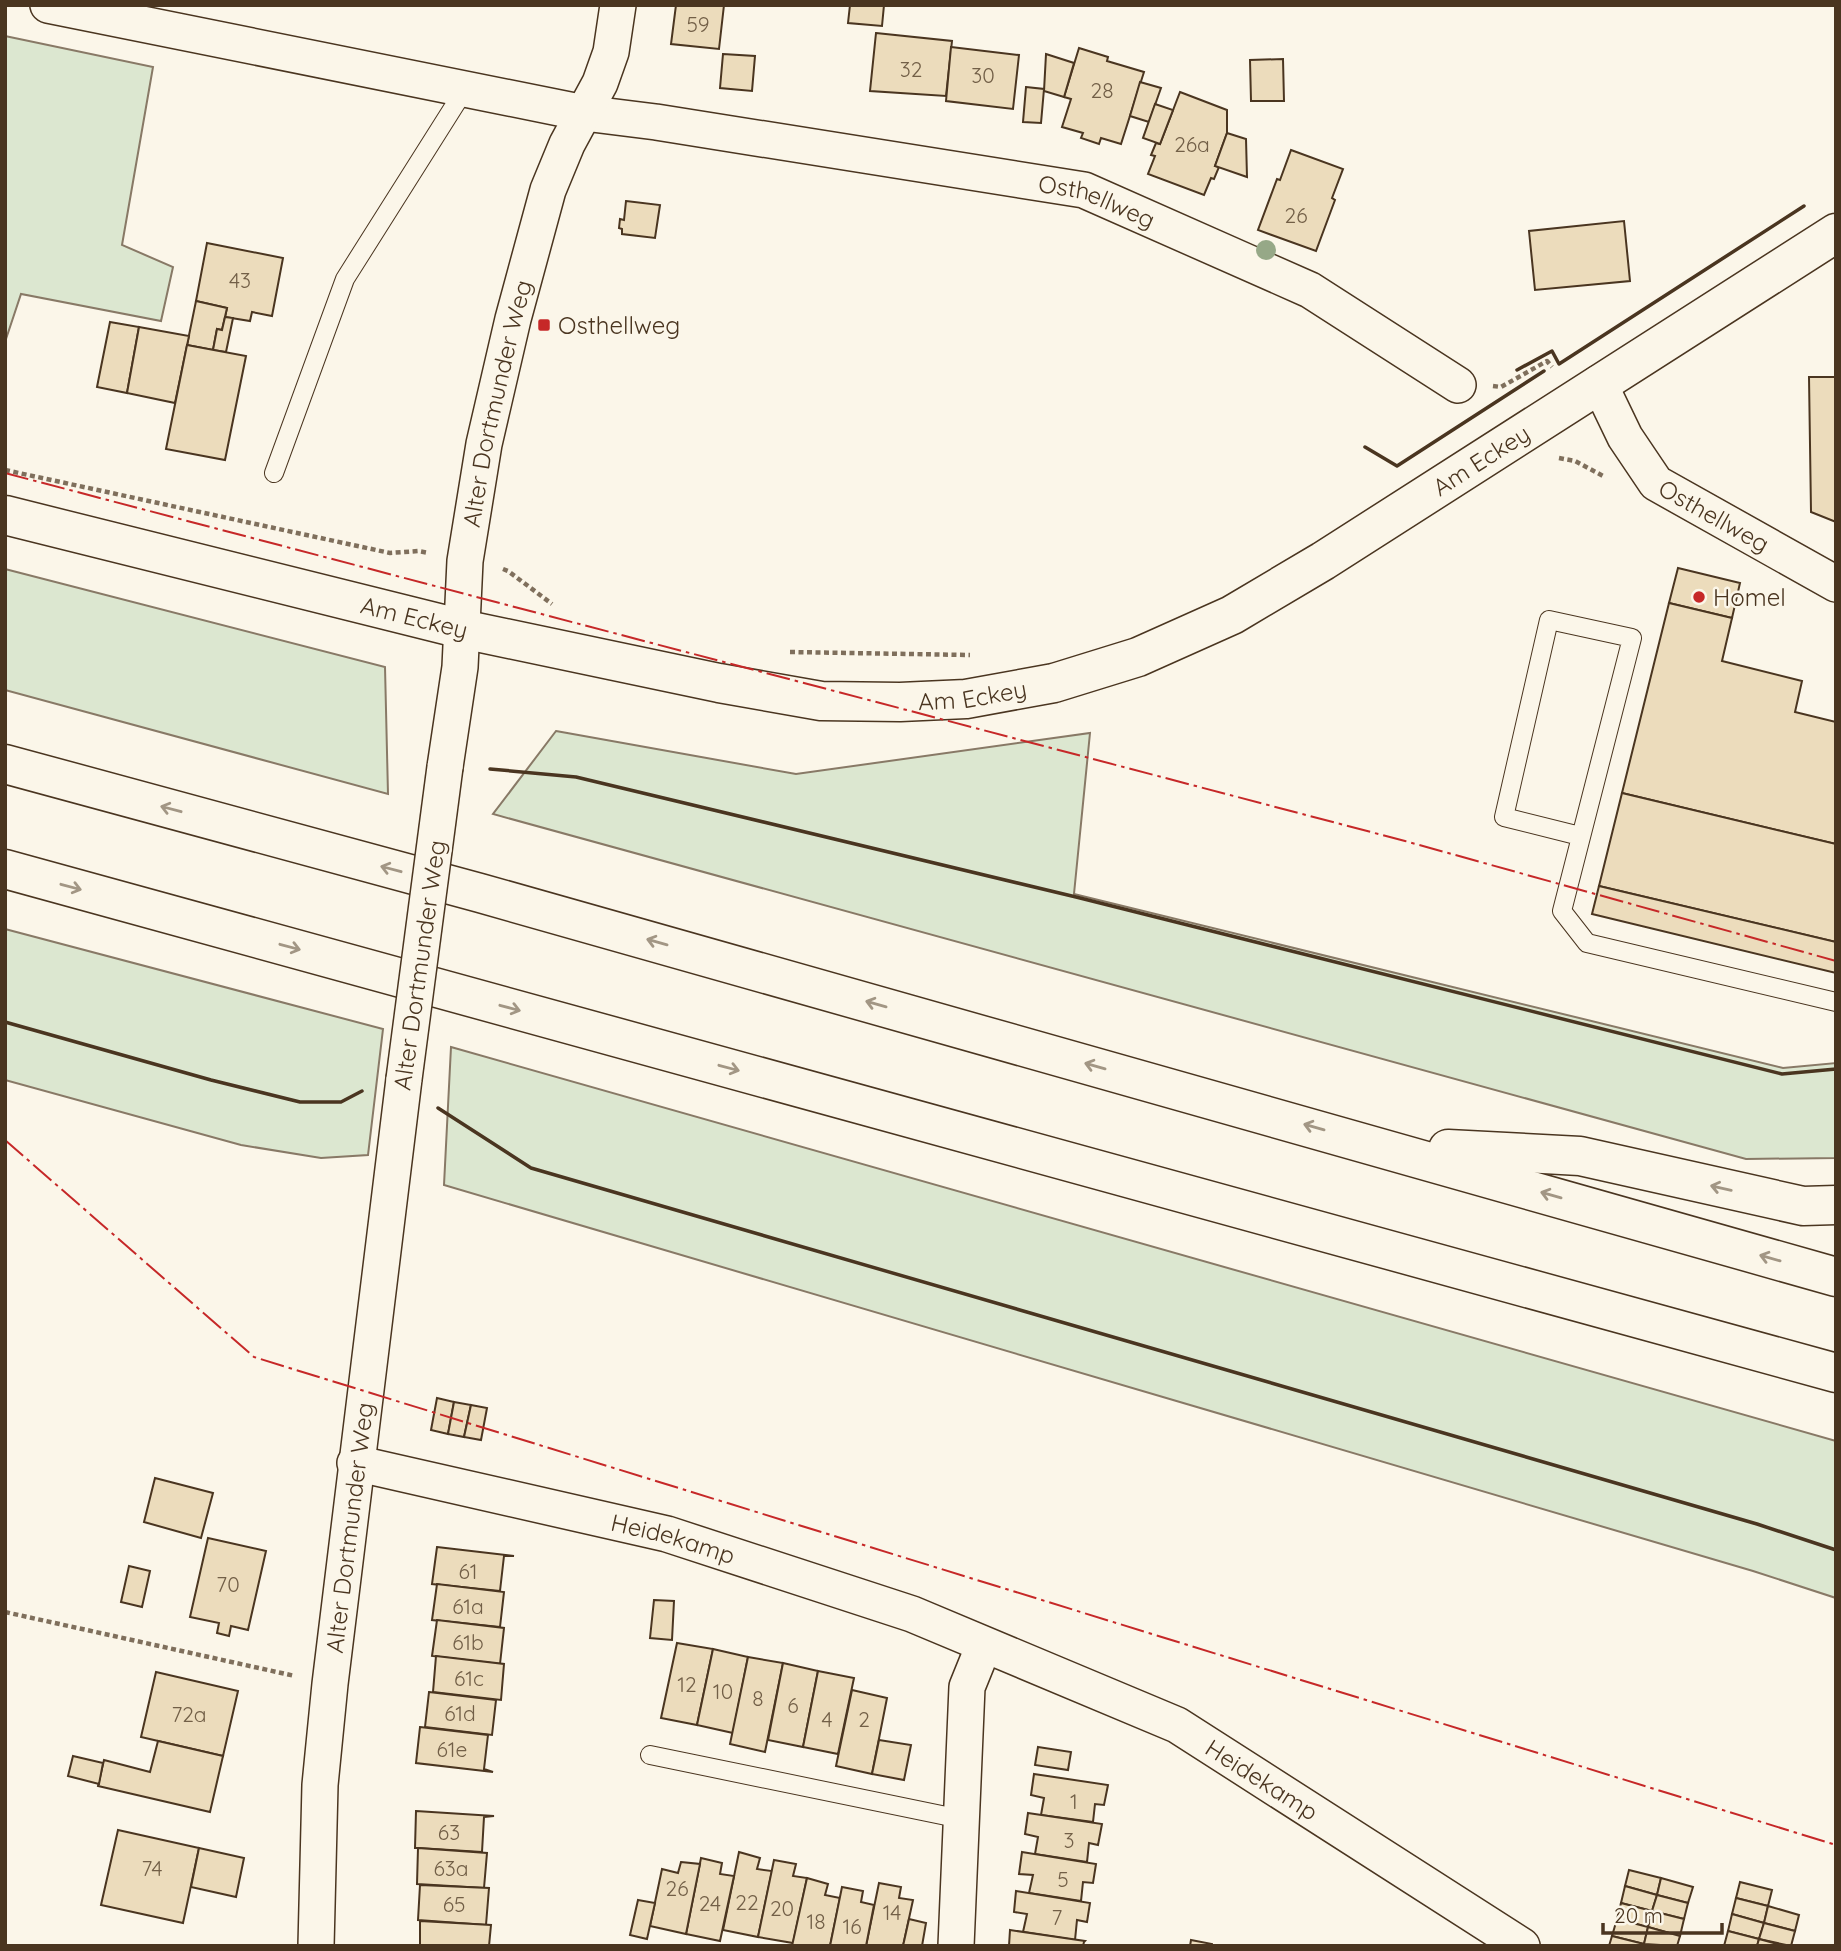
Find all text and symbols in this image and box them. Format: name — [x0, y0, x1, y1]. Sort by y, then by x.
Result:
house number: 59 — [686, 11, 710, 37]
house number: 32 — [900, 56, 922, 82]
house number: 30 — [971, 62, 995, 88]
house number: 28 — [1091, 77, 1113, 103]
house number: 26a — [1174, 131, 1210, 157]
street label: Osthellweg — [1036, 168, 1160, 235]
house number: 26 — [1285, 202, 1307, 228]
house number: 43 — [229, 267, 251, 293]
street label: Alter Dortmunder Weg — [456, 276, 538, 529]
place label: Osthellweg — [558, 310, 680, 340]
marker: Osthellweg — [536, 317, 552, 333]
street label: Am Eckey — [1427, 418, 1535, 502]
street label: Osthellweg — [1653, 473, 1775, 559]
place label: Homel — [1713, 582, 1786, 612]
street label: Am Eckey — [358, 589, 471, 645]
marker: Homel — [1691, 589, 1707, 605]
street label: Am Eckey — [917, 673, 1029, 716]
one-way arrow — [160, 802, 183, 815]
street label: Alter Dortmunder Weg — [387, 838, 451, 1092]
one-way arrow — [380, 861, 402, 874]
one-way arrow — [59, 881, 82, 894]
one-way arrow — [646, 935, 668, 948]
one-way arrow — [279, 942, 301, 955]
one-way arrow — [865, 997, 888, 1010]
one-way arrow — [499, 1002, 521, 1015]
one-way arrow — [1084, 1058, 1106, 1071]
one-way arrow — [717, 1062, 740, 1075]
one-way arrow — [1303, 1120, 1325, 1133]
one-way arrow — [1710, 1180, 1733, 1194]
one-way arrow — [1541, 1188, 1563, 1201]
one-way arrow — [1759, 1250, 1781, 1263]
street label: Alter Dortmunder Weg — [319, 1401, 379, 1655]
street label: Heidekamp — [608, 1507, 739, 1570]
house number: 61 — [459, 1558, 477, 1584]
house number: 70 — [216, 1571, 240, 1597]
house number: 61a — [452, 1593, 484, 1619]
house number: 61b — [452, 1629, 484, 1655]
house number: 61c — [454, 1665, 484, 1691]
house number: 12 — [677, 1671, 697, 1697]
house number: 10 — [713, 1678, 733, 1704]
house number: 8 — [752, 1685, 764, 1711]
house number: 6 — [787, 1692, 799, 1718]
house number: 61d — [444, 1700, 476, 1726]
house number: 72a — [171, 1701, 207, 1727]
house number: 4 — [821, 1706, 833, 1732]
house number: 2 — [858, 1706, 870, 1732]
street label: Heidekamp — [1200, 1732, 1324, 1827]
house number: 61e — [437, 1736, 467, 1762]
house number: 1 — [1070, 1788, 1078, 1814]
house number: 63 — [438, 1819, 460, 1845]
house number: 3 — [1063, 1827, 1075, 1853]
house number: 74 — [142, 1855, 163, 1881]
house number: 63a — [433, 1855, 469, 1881]
house number: 5 — [1057, 1866, 1069, 1892]
house number: 26 — [666, 1875, 688, 1901]
house number: 22 — [735, 1889, 759, 1915]
house number: 24 — [699, 1890, 721, 1916]
house number: 65 — [443, 1891, 465, 1917]
scale bar — [1603, 1892, 1722, 1936]
house number: 20 — [770, 1895, 794, 1921]
house number: 14 — [883, 1899, 901, 1925]
text: 20 m — [1614, 1902, 1663, 1928]
house number: 7 — [1052, 1904, 1063, 1930]
house number: 18 — [806, 1908, 826, 1934]
house number: 16 — [842, 1913, 862, 1939]

